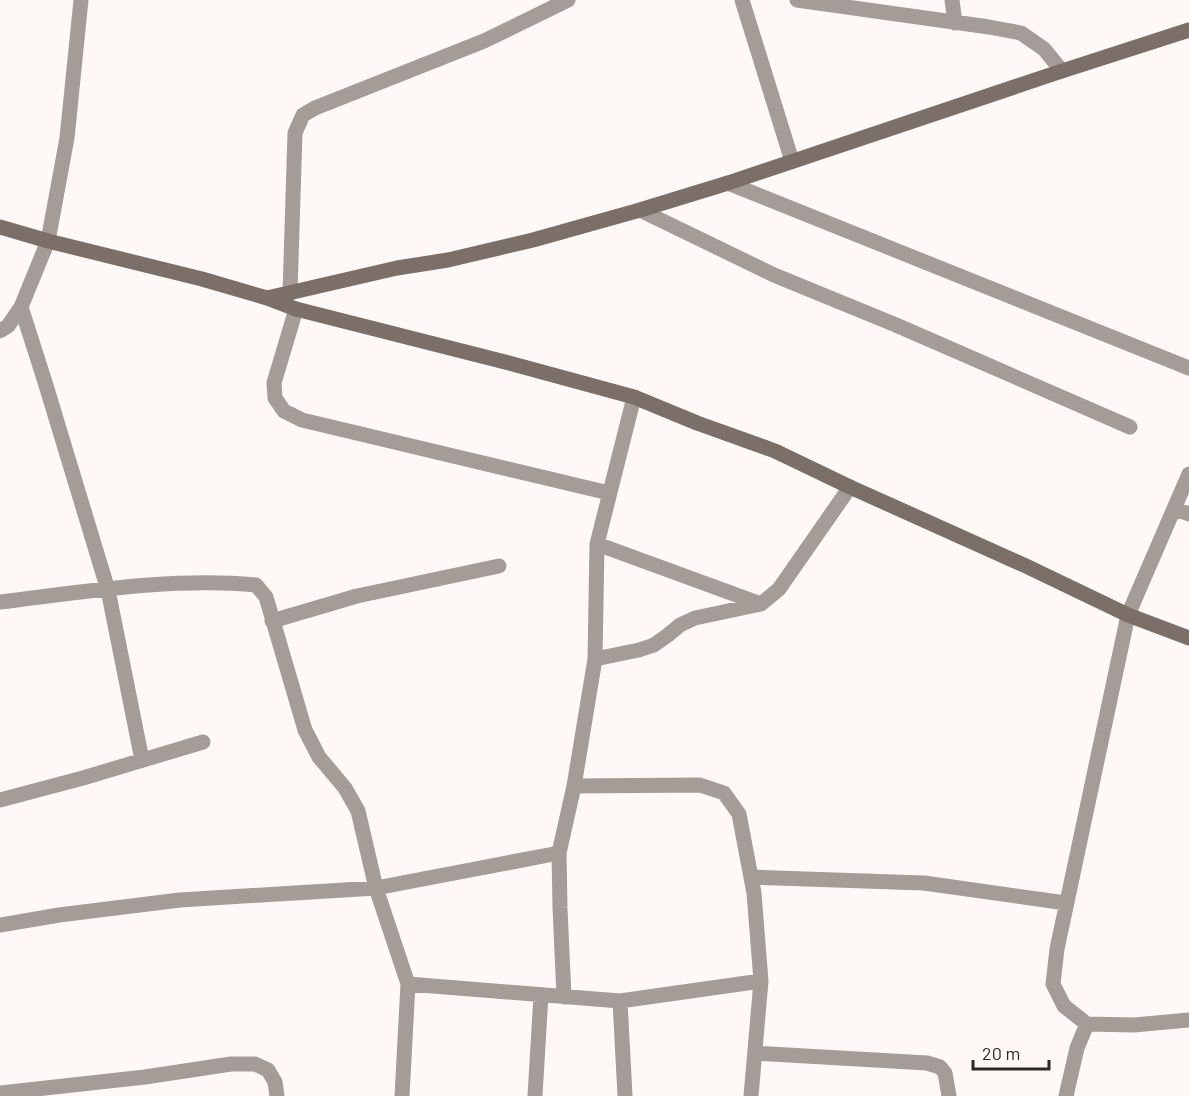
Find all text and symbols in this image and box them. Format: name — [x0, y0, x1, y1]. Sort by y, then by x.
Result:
scale bar — [973, 1033, 1050, 1071]
text: 20 m — [982, 1042, 1020, 1064]

